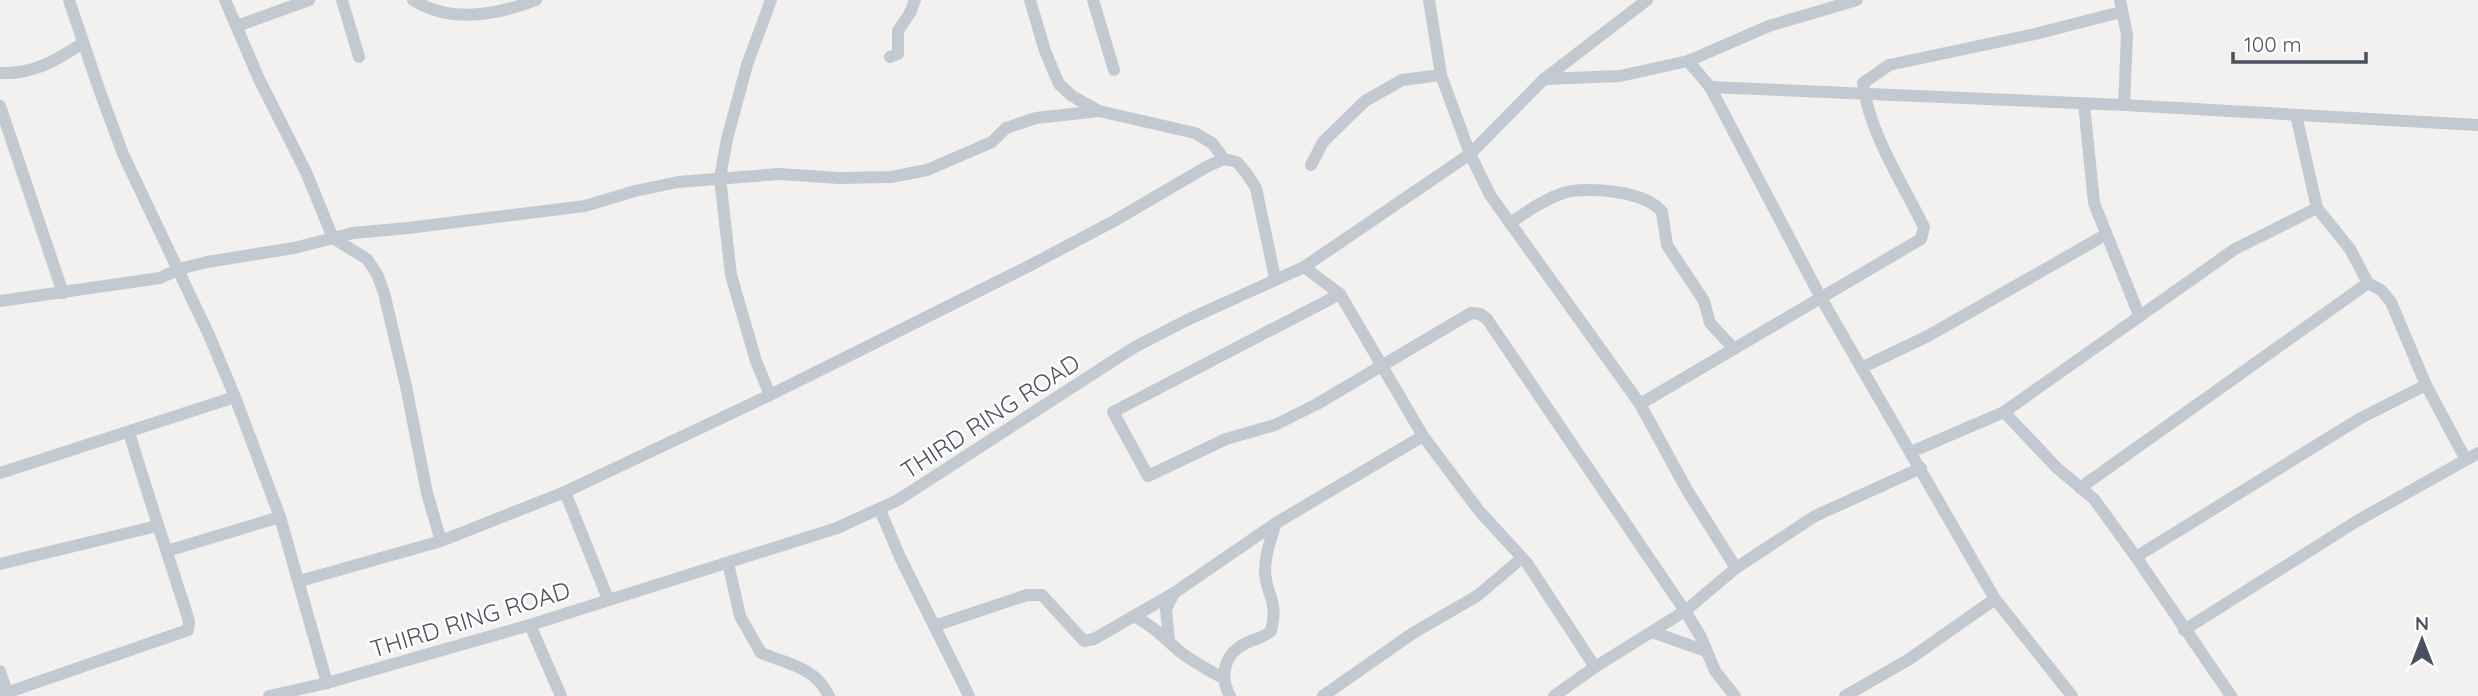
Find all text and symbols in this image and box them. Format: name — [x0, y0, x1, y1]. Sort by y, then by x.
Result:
scale bar — [2233, 21, 2366, 65]
text: 100 m — [2244, 31, 2302, 57]
street label: THIRD RING ROAD — [895, 347, 1085, 485]
street label: THIRD RING ROAD — [366, 574, 574, 664]
north arrow — [2387, 605, 2457, 675]
text: N — [2415, 611, 2429, 635]

